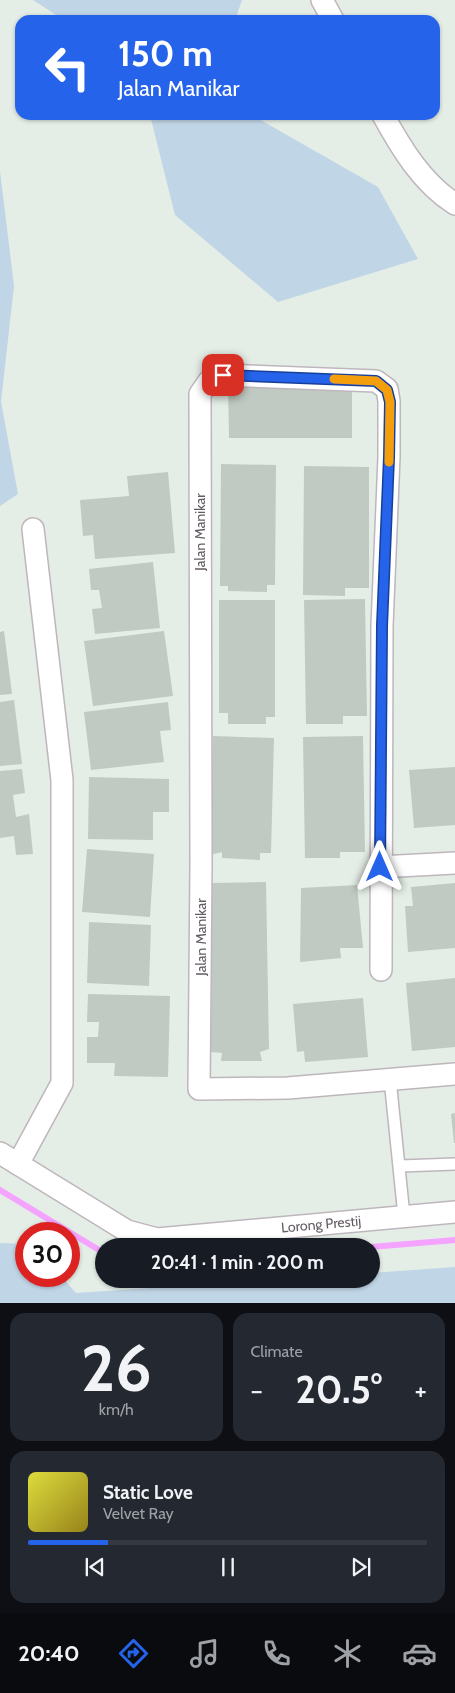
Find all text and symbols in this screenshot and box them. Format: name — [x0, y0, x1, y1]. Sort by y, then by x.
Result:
text: 150 m — [118, 32, 213, 75]
icon: left — [35, 35, 100, 100]
text: Jalan Manikar — [118, 75, 239, 102]
pin — [202, 354, 244, 396]
icon: arrive — [209, 361, 237, 389]
street label: Jalan Manikar — [191, 493, 209, 572]
position arrow — [353, 840, 405, 892]
street label: Jalan Manikar — [192, 898, 210, 977]
street label: Lorong Prestij — [280, 1212, 362, 1236]
speed limit sign: 30 — [15, 1222, 80, 1287]
text: 20:41 · 1 min · 200 m — [151, 1251, 324, 1274]
text: 26 — [81, 1328, 152, 1407]
text: Climate — [251, 1342, 303, 1361]
text: 20.5° — [296, 1366, 382, 1413]
text: − — [251, 1373, 263, 1407]
text: + — [415, 1373, 427, 1407]
text: km/h — [99, 1400, 134, 1419]
text: Static Love — [103, 1481, 193, 1504]
text: Velvet Ray — [103, 1504, 174, 1523]
icon: previous — [81, 1553, 109, 1581]
icon: pause — [214, 1553, 242, 1581]
icon: next — [347, 1553, 375, 1581]
icon: directions — [116, 1636, 151, 1671]
icon: music — [187, 1636, 222, 1671]
icon: phone — [259, 1636, 294, 1671]
icon: climate — [330, 1636, 365, 1671]
icon: car — [402, 1636, 437, 1671]
text: 20:40 — [18, 1640, 79, 1667]

